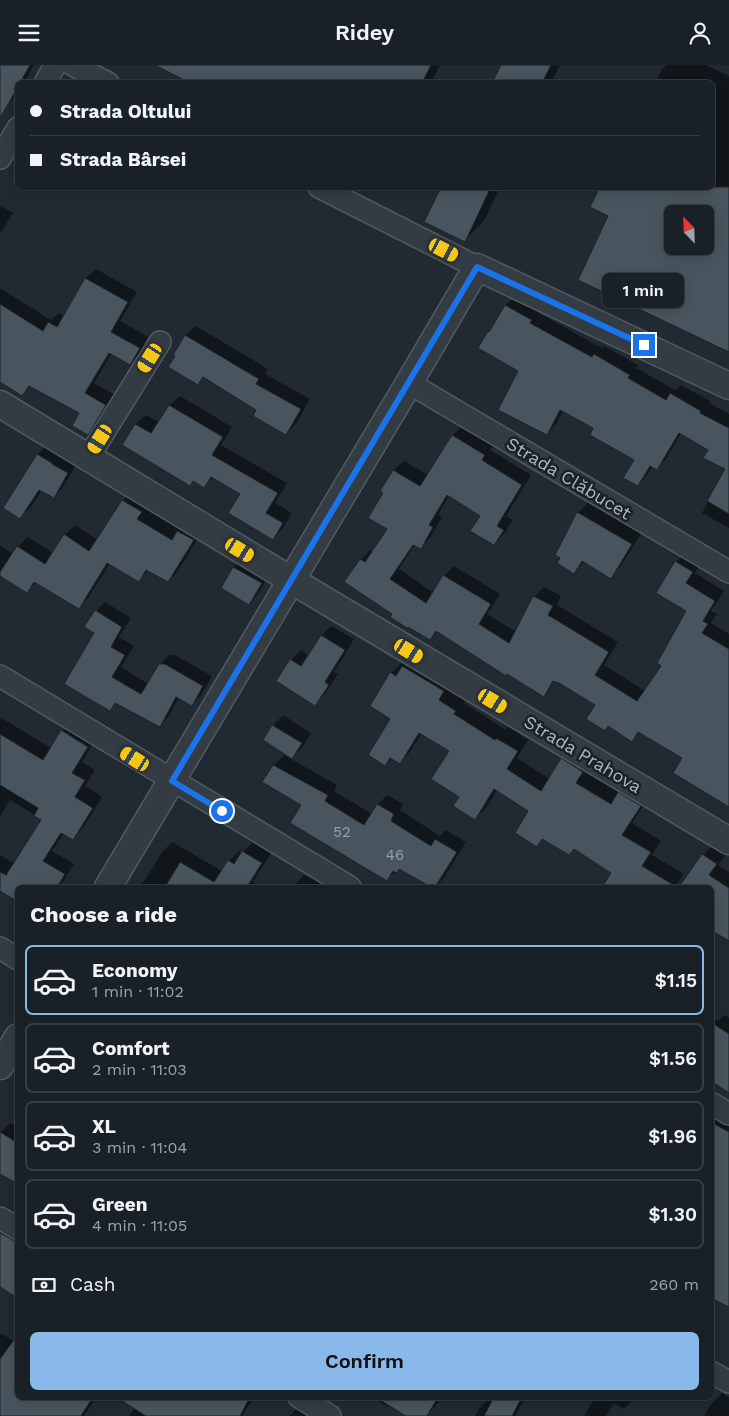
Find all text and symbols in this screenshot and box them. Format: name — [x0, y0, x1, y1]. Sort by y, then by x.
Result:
icon: menu — [15, 19, 43, 47]
icon: person — [686, 19, 714, 47]
text: Ridey — [335, 20, 394, 45]
text: Strada Oltului — [60, 100, 191, 123]
text: Strada Bârsei — [60, 148, 186, 171]
north arrow — [664, 205, 714, 255]
map controls — [664, 205, 714, 255]
car — [427, 237, 460, 263]
callout: 1 min — [603, 273, 685, 307]
text: 1 min — [622, 281, 664, 300]
route end — [633, 334, 655, 356]
car — [135, 341, 164, 375]
car — [85, 422, 114, 456]
street label: Strada Clăbucet — [503, 433, 636, 524]
car — [223, 536, 256, 564]
car — [392, 637, 425, 665]
car — [476, 687, 509, 715]
street label: Strada Prahova — [521, 711, 645, 797]
car — [118, 745, 151, 773]
route start — [211, 800, 233, 822]
house number: 52 — [333, 823, 351, 841]
house number: 46 — [386, 846, 404, 864]
text: Choose a ride — [30, 902, 177, 927]
icon: car — [32, 958, 77, 1003]
text: Economy — [92, 959, 177, 982]
text: $1.15 — [655, 969, 697, 992]
text: 1 min · 11:02 — [92, 982, 184, 1001]
icon: car — [32, 1036, 77, 1081]
text: Comfort — [92, 1037, 170, 1060]
text: $1.56 — [649, 1047, 697, 1070]
text: 2 min · 11:03 — [92, 1060, 187, 1079]
icon: car — [32, 1114, 77, 1159]
text: XL — [92, 1115, 116, 1138]
text: $1.96 — [648, 1125, 697, 1148]
text: 3 min · 11:04 — [92, 1138, 187, 1157]
icon: car — [32, 1192, 77, 1237]
text: Green — [92, 1193, 148, 1216]
text: $1.30 — [648, 1203, 697, 1226]
text: 4 min · 11:05 — [92, 1216, 187, 1235]
icon: cash — [30, 1271, 58, 1299]
text: Cash — [70, 1273, 116, 1296]
text: 260 m — [649, 1275, 699, 1294]
button: Confirm — [30, 1332, 699, 1390]

